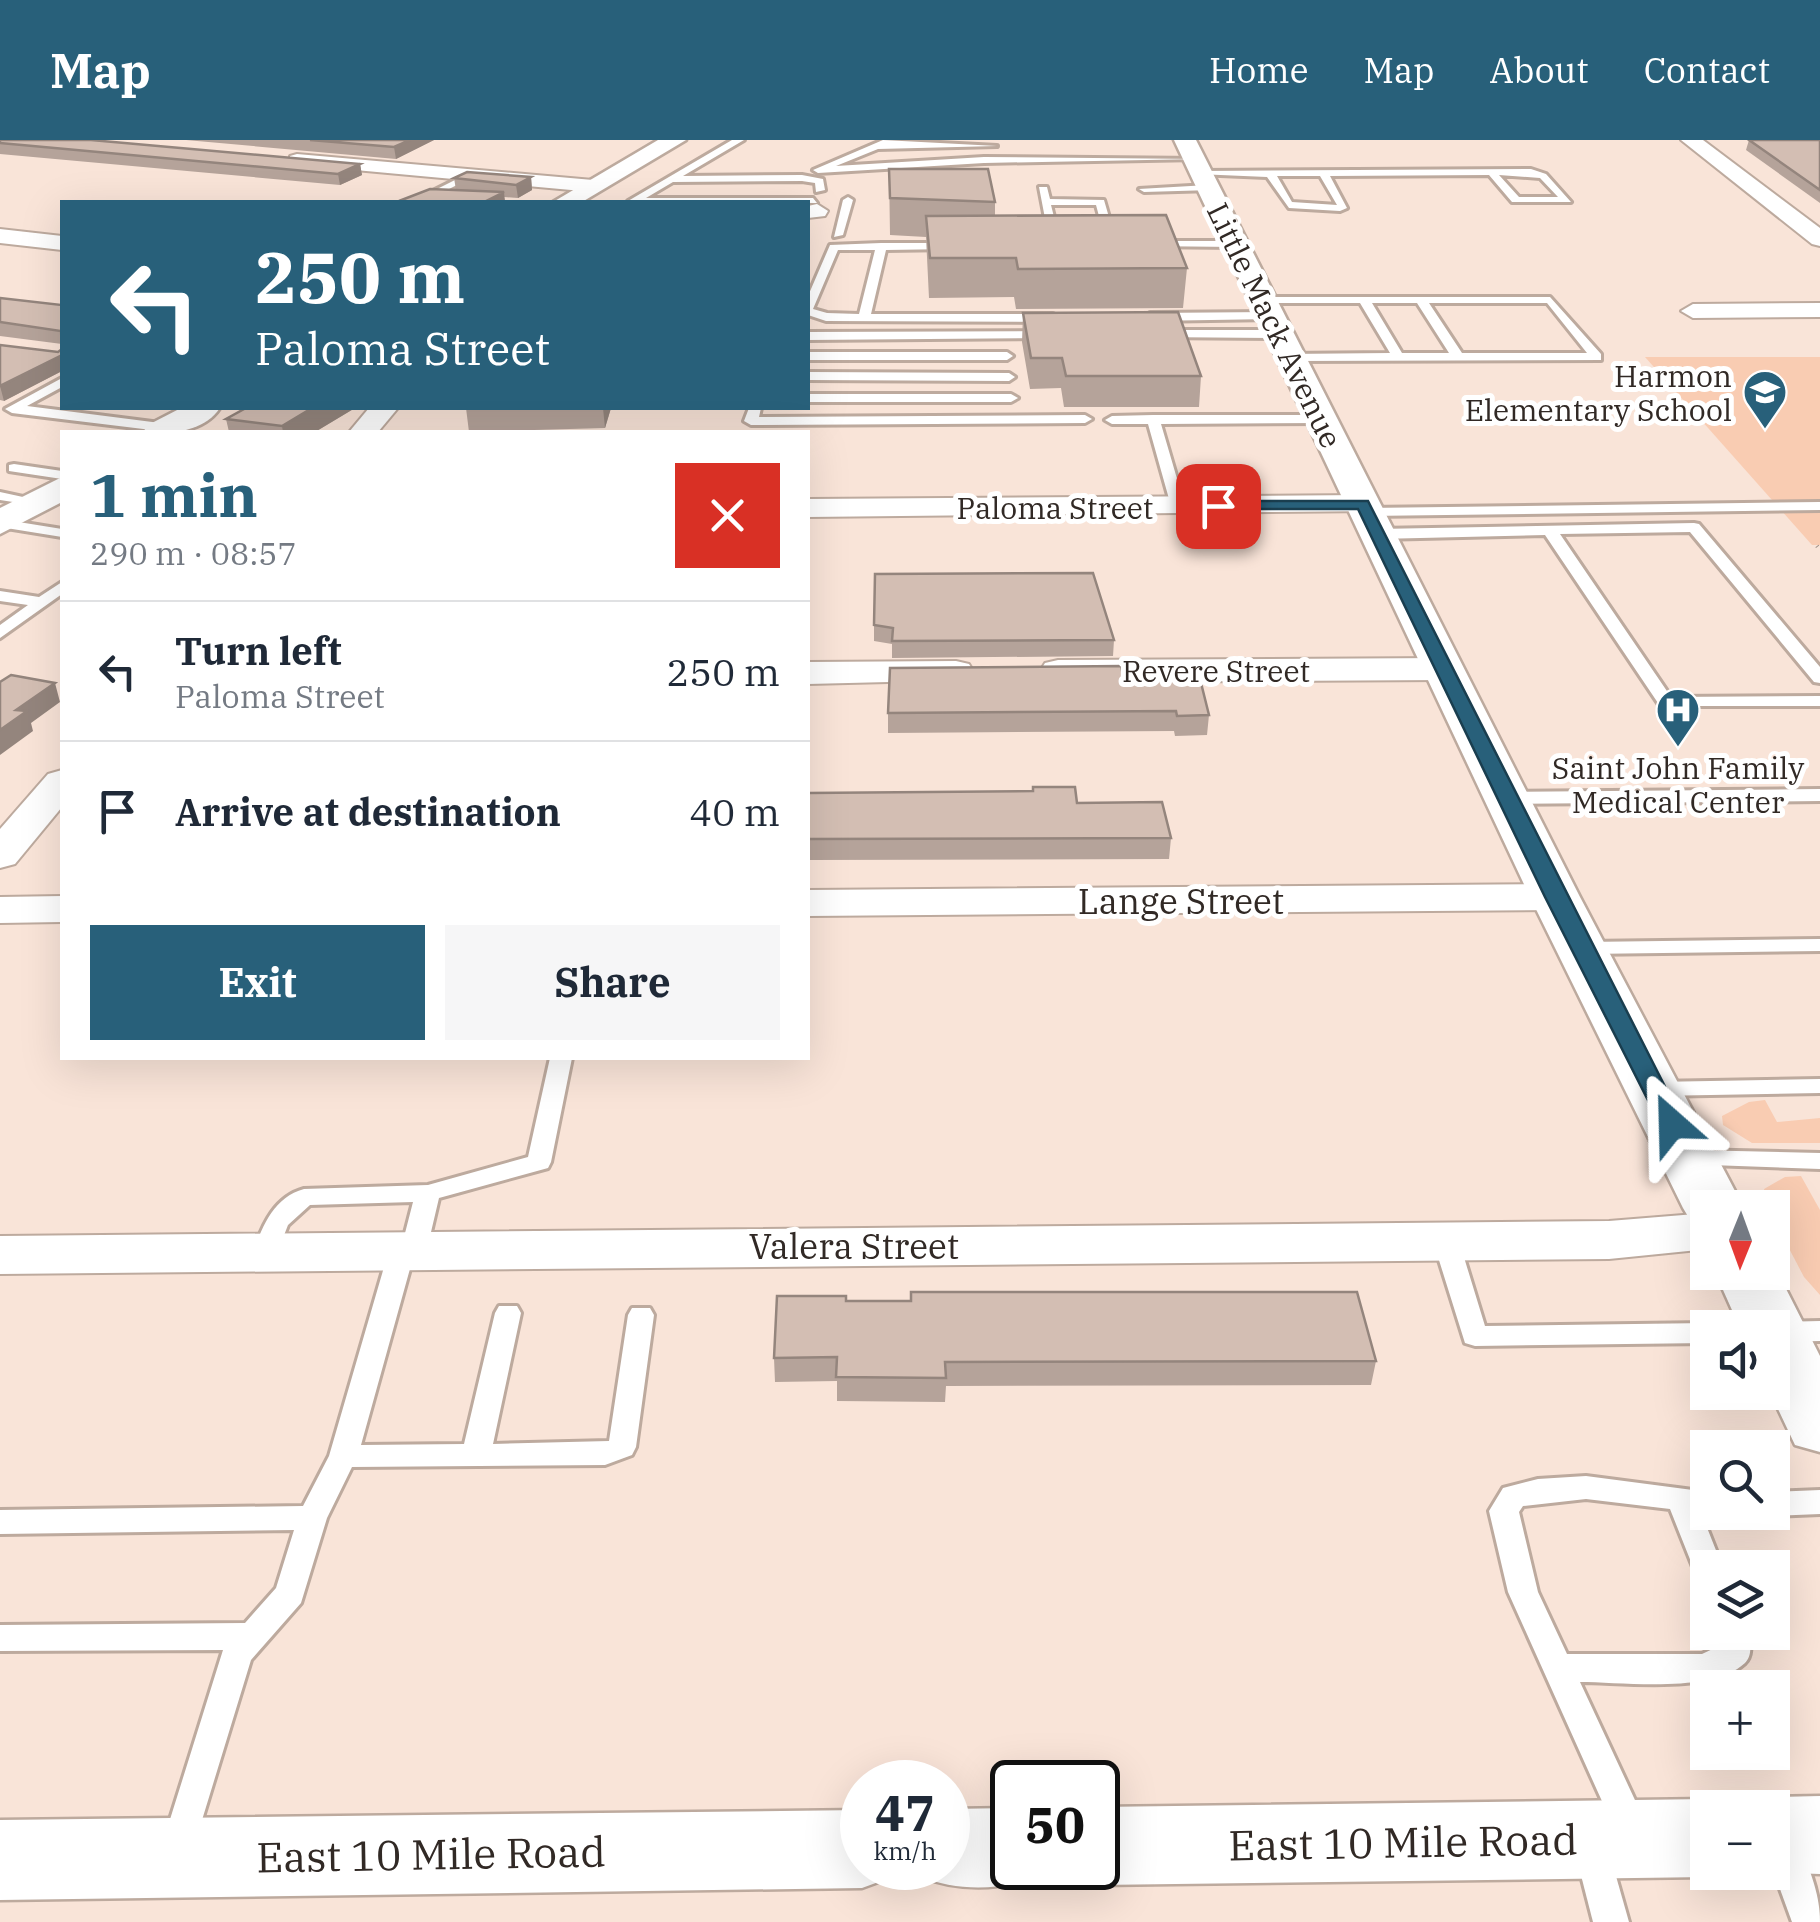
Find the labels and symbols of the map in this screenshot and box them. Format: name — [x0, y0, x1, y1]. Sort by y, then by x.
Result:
street label: Little Mack Avenue — [1199, 196, 1351, 454]
place label: Harmon Elementary School — [1465, 356, 1732, 429]
school or university icon: Harmon Elementary School — [1742, 369, 1788, 430]
pin — [1176, 464, 1261, 549]
street label: Paloma Street — [957, 488, 1153, 527]
street label: Revere Street — [1122, 651, 1310, 690]
hospital icon: Saint John Family Medical Center — [1655, 687, 1701, 748]
place label: Saint John Family Medical Center — [1552, 748, 1804, 821]
street label: Lange Street — [1078, 878, 1284, 924]
position arrow — [1620, 1072, 1724, 1176]
north arrow — [1690, 1190, 1790, 1290]
street label: Valera Street — [749, 1223, 959, 1269]
speed limit sign: 50 — [990, 1760, 1120, 1890]
street label: East 10 Mile Road — [1228, 1811, 1578, 1873]
street label: East 10 Mile Road — [256, 1823, 606, 1885]

